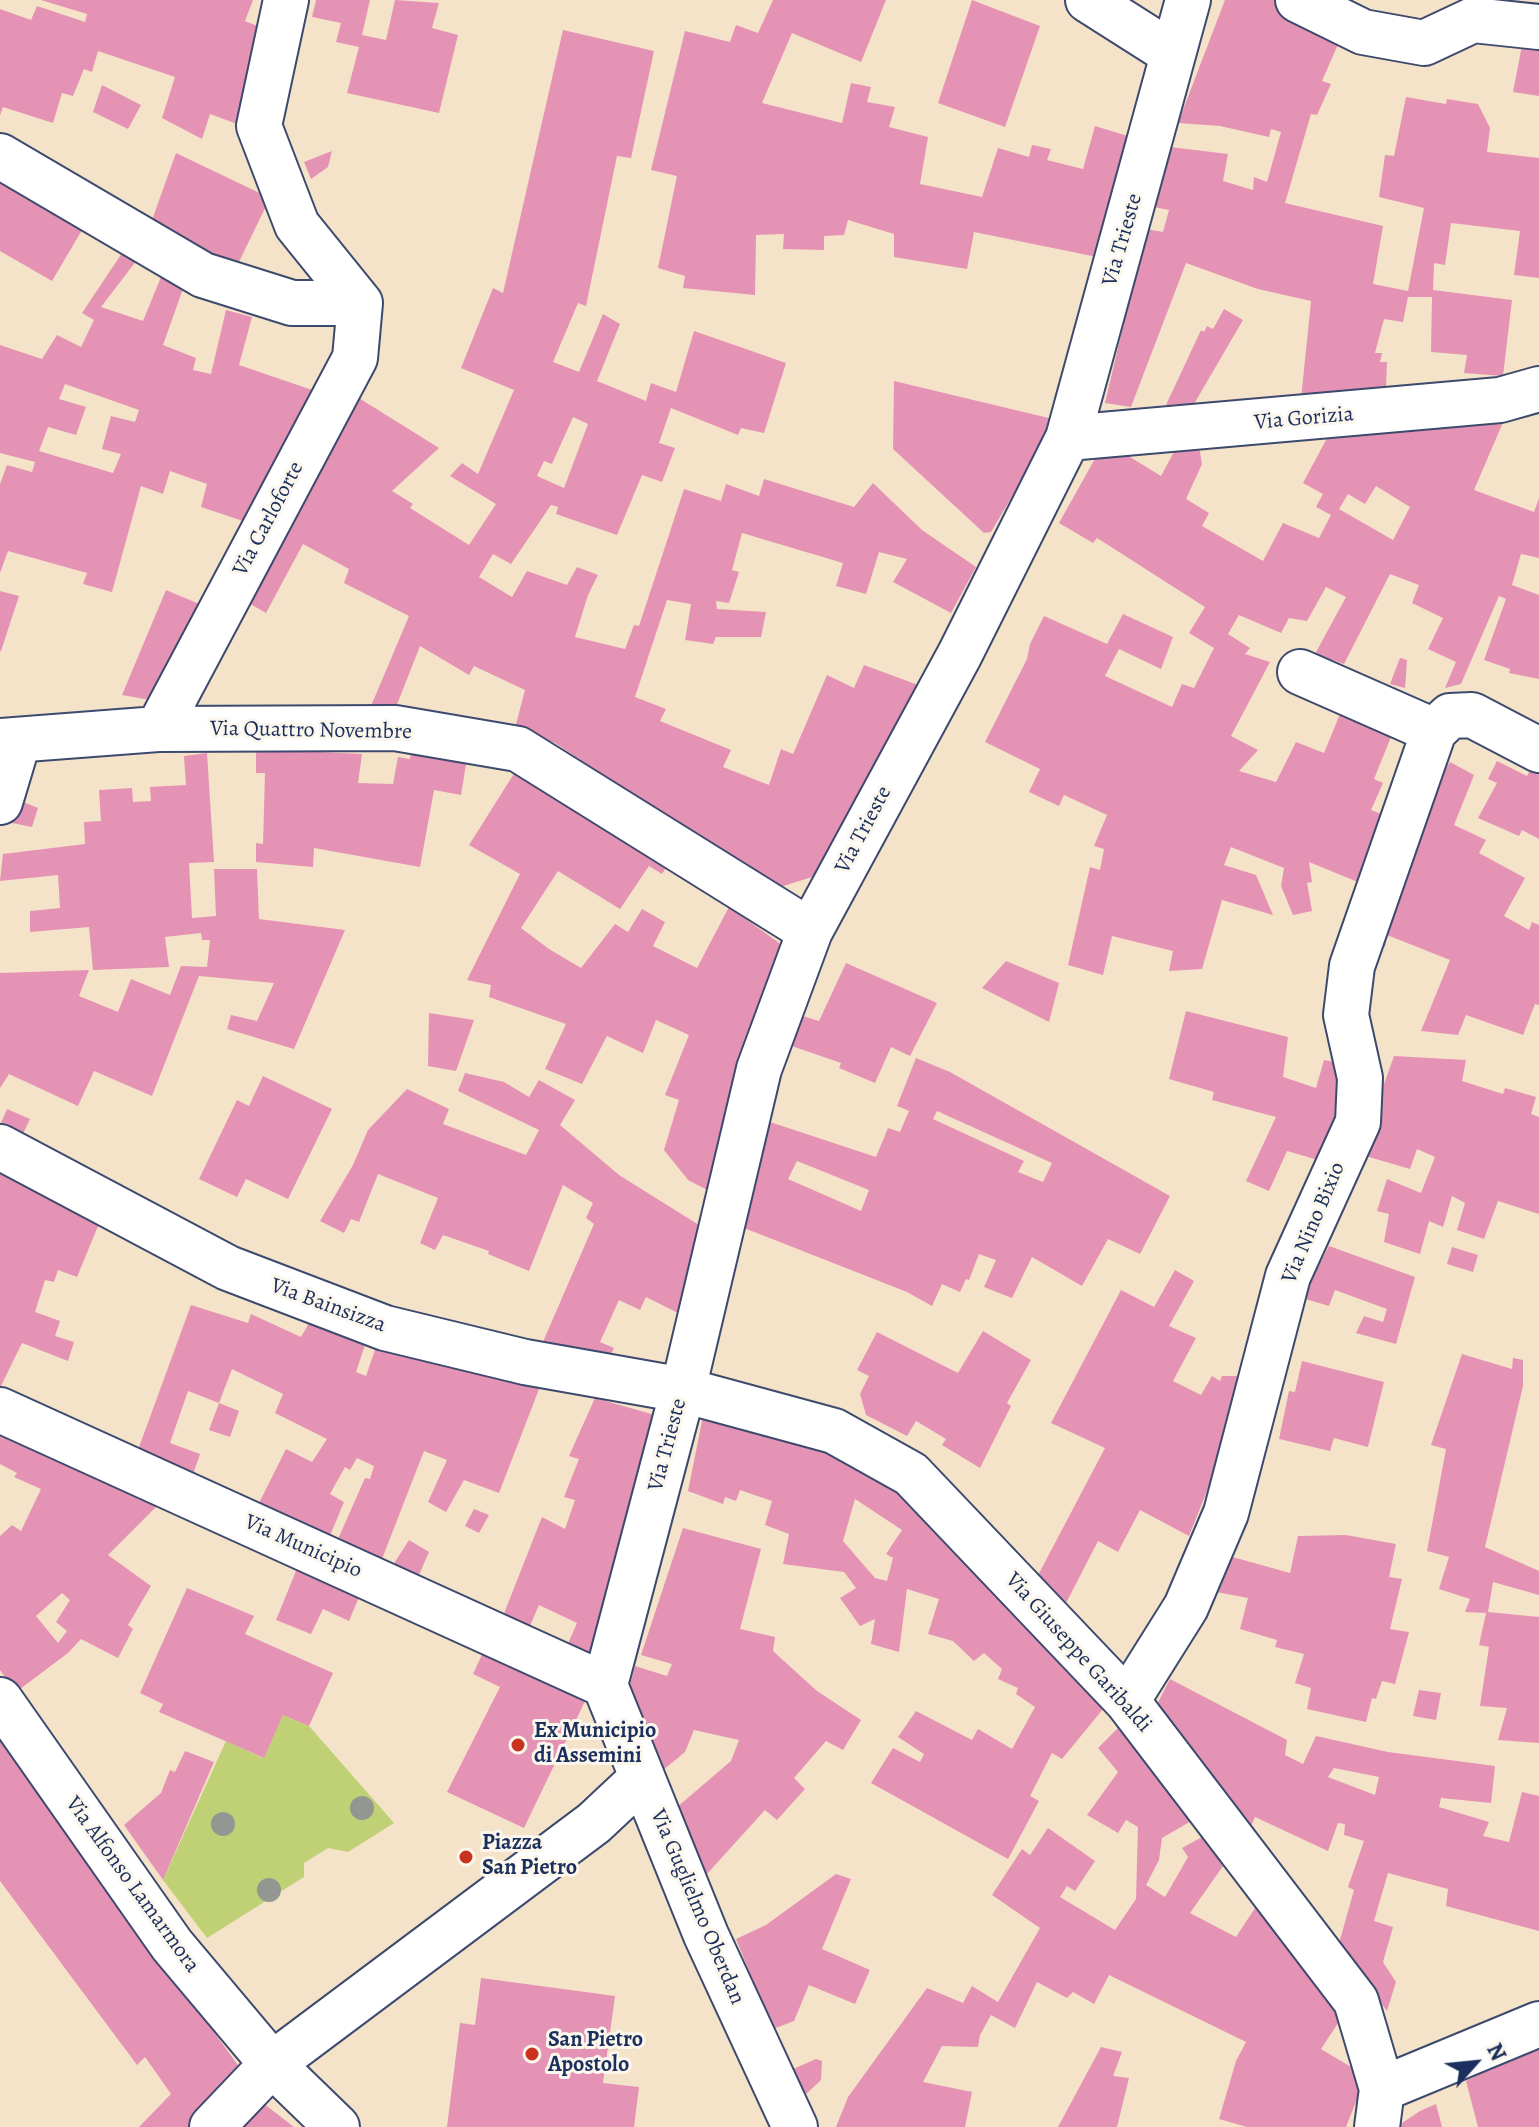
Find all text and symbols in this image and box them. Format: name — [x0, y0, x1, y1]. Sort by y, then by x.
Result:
street label: Via Trieste — [1097, 191, 1149, 289]
street label: Via Gorizia — [1253, 402, 1355, 436]
street label: Via Carloforte — [228, 457, 310, 581]
street label: Via Quattro Novembre — [210, 716, 412, 746]
street label: Via Trieste — [830, 782, 898, 878]
street label: Via Nino Bixio — [1277, 1158, 1351, 1288]
street label: Via Bainsizza — [267, 1273, 389, 1339]
street label: Via Trieste — [643, 1396, 693, 1494]
street label: Via Municipio — [240, 1509, 366, 1585]
street label: Via Giuseppe Garibaldi — [999, 1568, 1157, 1738]
place label: Ex Municipio di Assemini — [534, 1719, 656, 1770]
marker: Ex Municipio di Assemini — [509, 1736, 527, 1754]
street label: Via Alfonso Lamarmora — [59, 1792, 205, 1978]
street label: Via Guglielmo Oberdan — [644, 1805, 750, 2009]
place label: Piazza San Pietro — [482, 1831, 577, 1882]
marker: Piazza San Pietro — [457, 1848, 475, 1866]
north arrow — [1435, 2023, 1515, 2103]
place label: San Pietro Apostolo — [548, 2028, 643, 2080]
text: N — [1479, 2038, 1513, 2066]
marker: San Pietro Apostolo — [523, 2045, 541, 2063]

